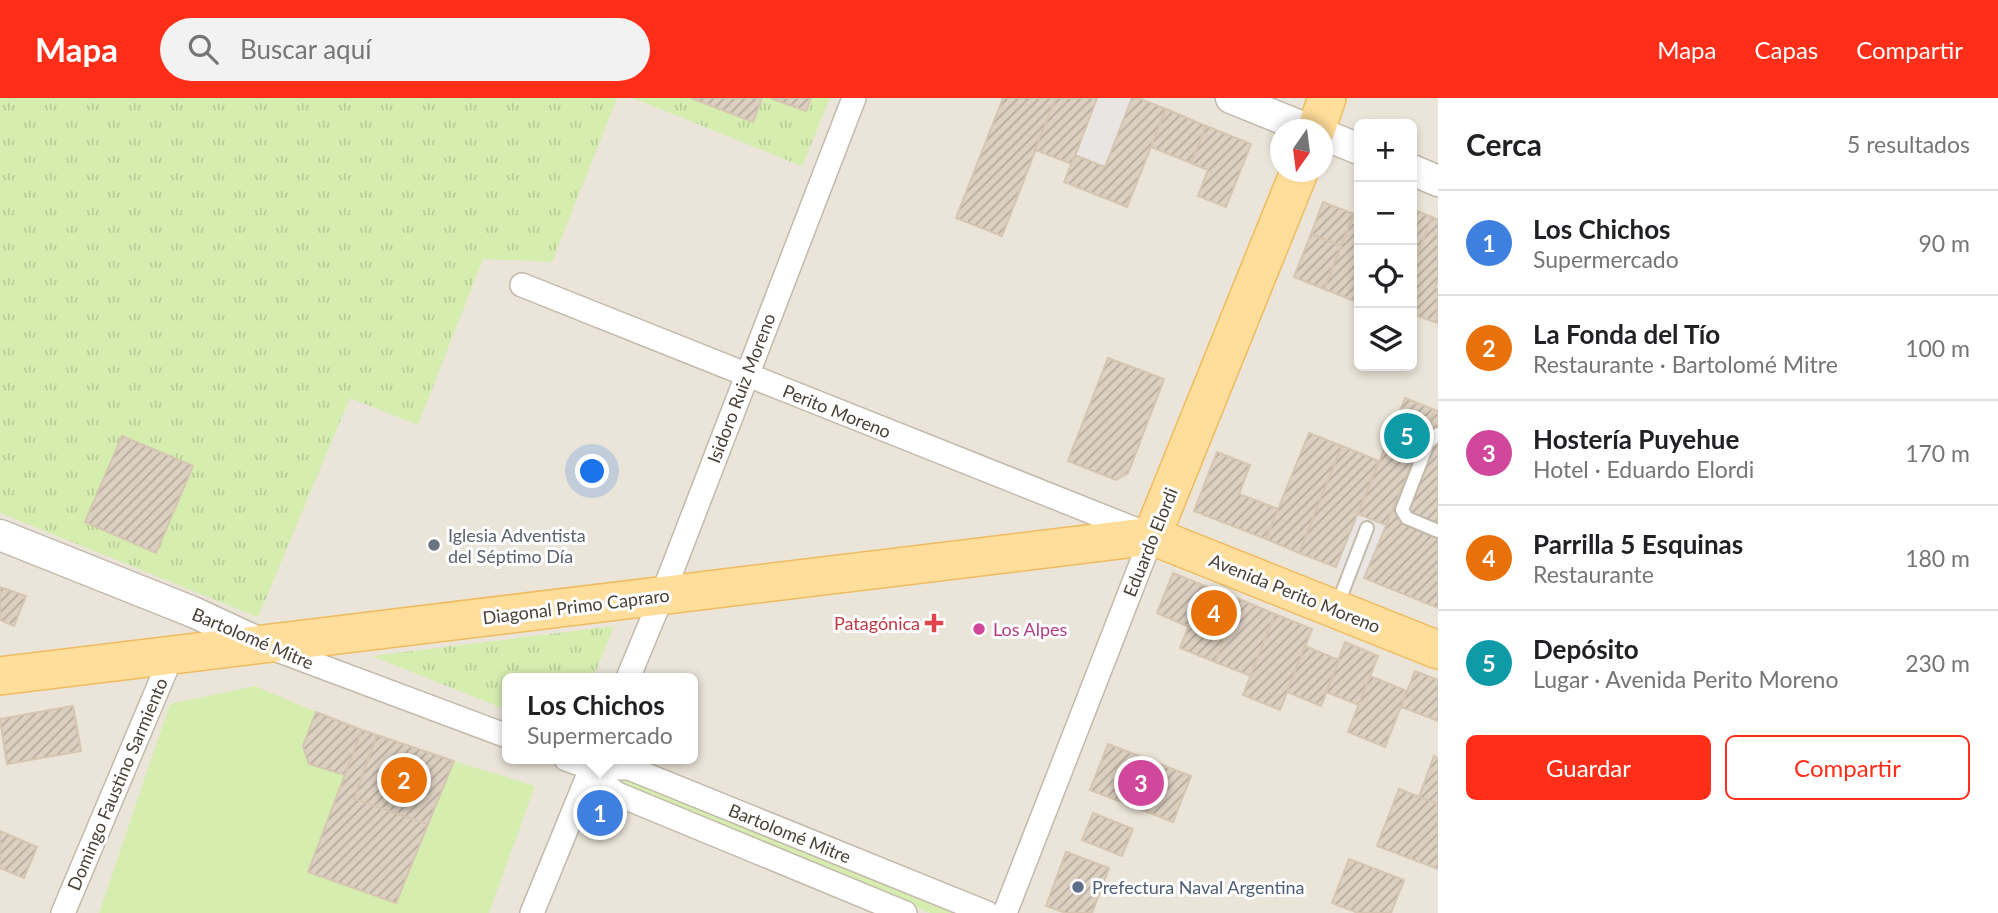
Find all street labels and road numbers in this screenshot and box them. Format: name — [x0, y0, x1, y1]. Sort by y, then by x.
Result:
street label: Isidoro Ruiz Moreno — [702, 310, 780, 466]
street label: Perito Moreno — [780, 379, 894, 443]
street label: Eduardo Elordi — [1118, 484, 1182, 600]
street label: Avenida Perito Moreno — [1206, 549, 1384, 637]
street label: Diagonal Primo Capraro — [481, 584, 671, 628]
street label: Bartolomé Mitre — [189, 602, 317, 674]
street label: Domingo Faustino Sarmiento — [62, 674, 172, 894]
street label: Bartolomé Mitre — [726, 798, 854, 868]

